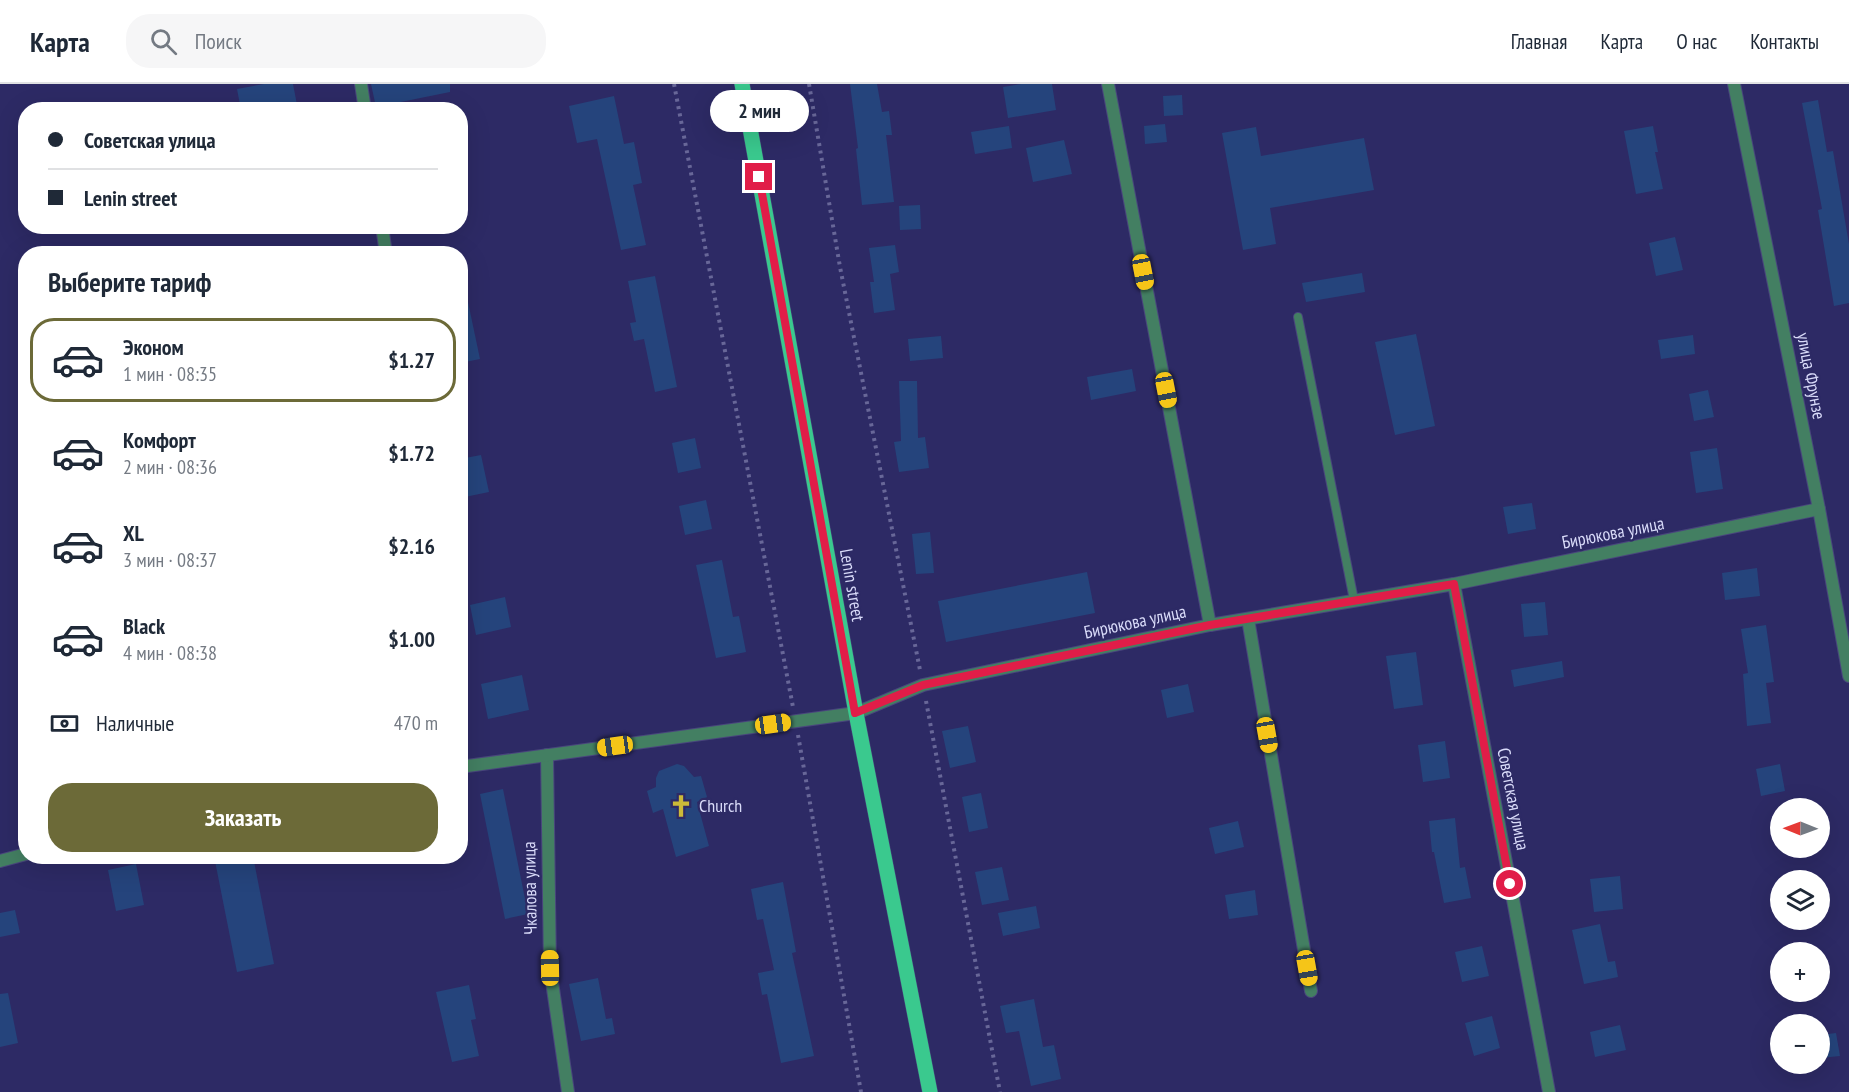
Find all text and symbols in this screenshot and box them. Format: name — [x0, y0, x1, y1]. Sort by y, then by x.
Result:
search box — [126, 14, 546, 68]
text: Карта — [30, 23, 90, 60]
icon: search — [147, 25, 180, 58]
text: Поиск — [195, 27, 242, 55]
text: Главная — [1511, 28, 1567, 55]
text: Карта — [1600, 28, 1643, 55]
text: О нас — [1676, 28, 1717, 55]
text: Контакты — [1750, 28, 1819, 55]
callout: 2 мин — [710, 90, 808, 132]
text: 2 мин — [738, 98, 781, 124]
text: Советская улица — [84, 126, 216, 154]
route end — [745, 163, 772, 190]
text: Lenin street — [84, 184, 177, 212]
car — [1131, 253, 1155, 291]
text: Выберите тариф — [48, 265, 211, 299]
street label: улица Фрунзе — [1792, 330, 1831, 421]
icon: car — [51, 333, 105, 387]
text: Эконом — [123, 333, 184, 361]
text: $1.27 — [388, 346, 435, 374]
text: 1 мин · 08:35 — [123, 361, 217, 387]
car — [1154, 371, 1178, 409]
icon: car — [51, 426, 105, 480]
text: Комфорт — [123, 426, 196, 454]
text: $1.72 — [388, 439, 435, 467]
text: 2 мин · 08:36 — [123, 454, 217, 480]
street label: Бирюкова улица — [1560, 511, 1666, 554]
icon: car — [51, 519, 105, 573]
text: XL — [123, 519, 144, 547]
text: $2.16 — [388, 532, 435, 560]
text: 3 мин · 08:37 — [123, 547, 217, 573]
street label: Lenin street — [835, 547, 870, 623]
street label: Бирюкова улица — [1082, 599, 1188, 644]
icon: car — [51, 612, 105, 666]
text: Black — [123, 612, 165, 640]
text: $1.00 — [388, 625, 435, 653]
text: 4 мин · 08:38 — [123, 640, 217, 666]
icon: cash — [48, 707, 81, 740]
text: Наличные — [96, 709, 174, 737]
text: 470 m — [394, 710, 438, 736]
car — [754, 713, 792, 735]
car — [1255, 716, 1279, 754]
car — [596, 735, 634, 757]
street label: Советская улица — [1492, 746, 1535, 852]
button: Заказать — [48, 783, 438, 852]
church icon: Сhurch — [668, 793, 694, 819]
place label: Сhurch — [699, 794, 742, 817]
north arrow — [1770, 798, 1830, 858]
map controls — [1770, 798, 1830, 1074]
street label: Чкалова улица — [517, 841, 542, 935]
route start — [1496, 870, 1523, 897]
button: layers — [1770, 870, 1830, 930]
button: + — [1770, 942, 1830, 1002]
car — [1295, 949, 1319, 987]
car — [541, 950, 559, 986]
button: − — [1770, 1014, 1830, 1074]

